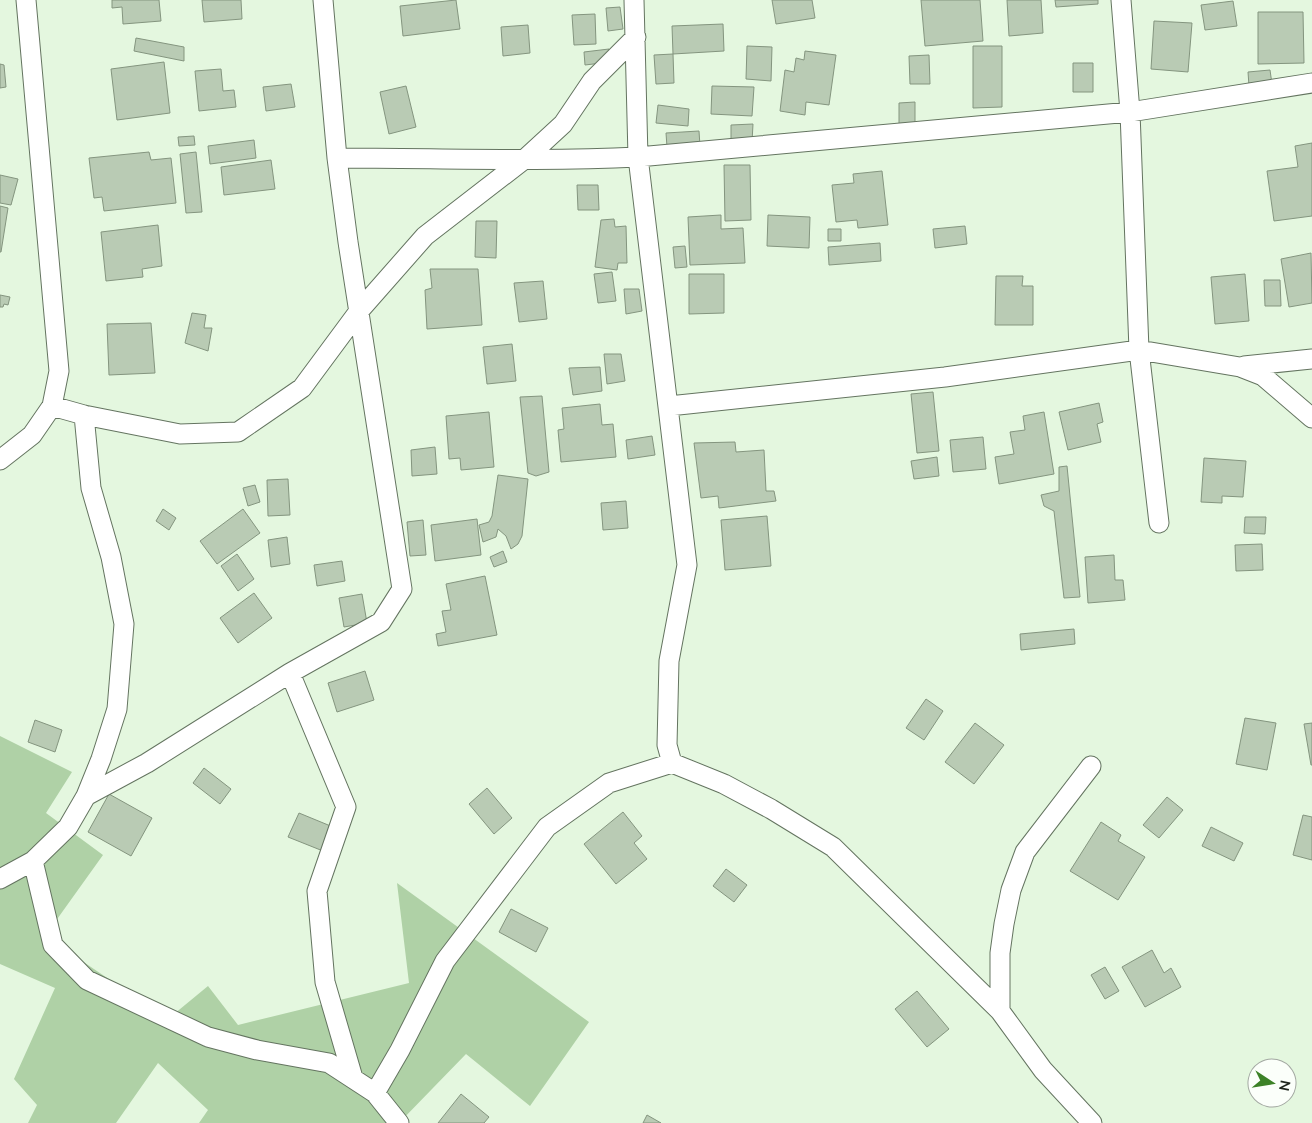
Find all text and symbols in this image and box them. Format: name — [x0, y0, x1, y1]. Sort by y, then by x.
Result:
north arrow — [1247, 1058, 1297, 1108]
text: N — [1274, 1078, 1295, 1093]

